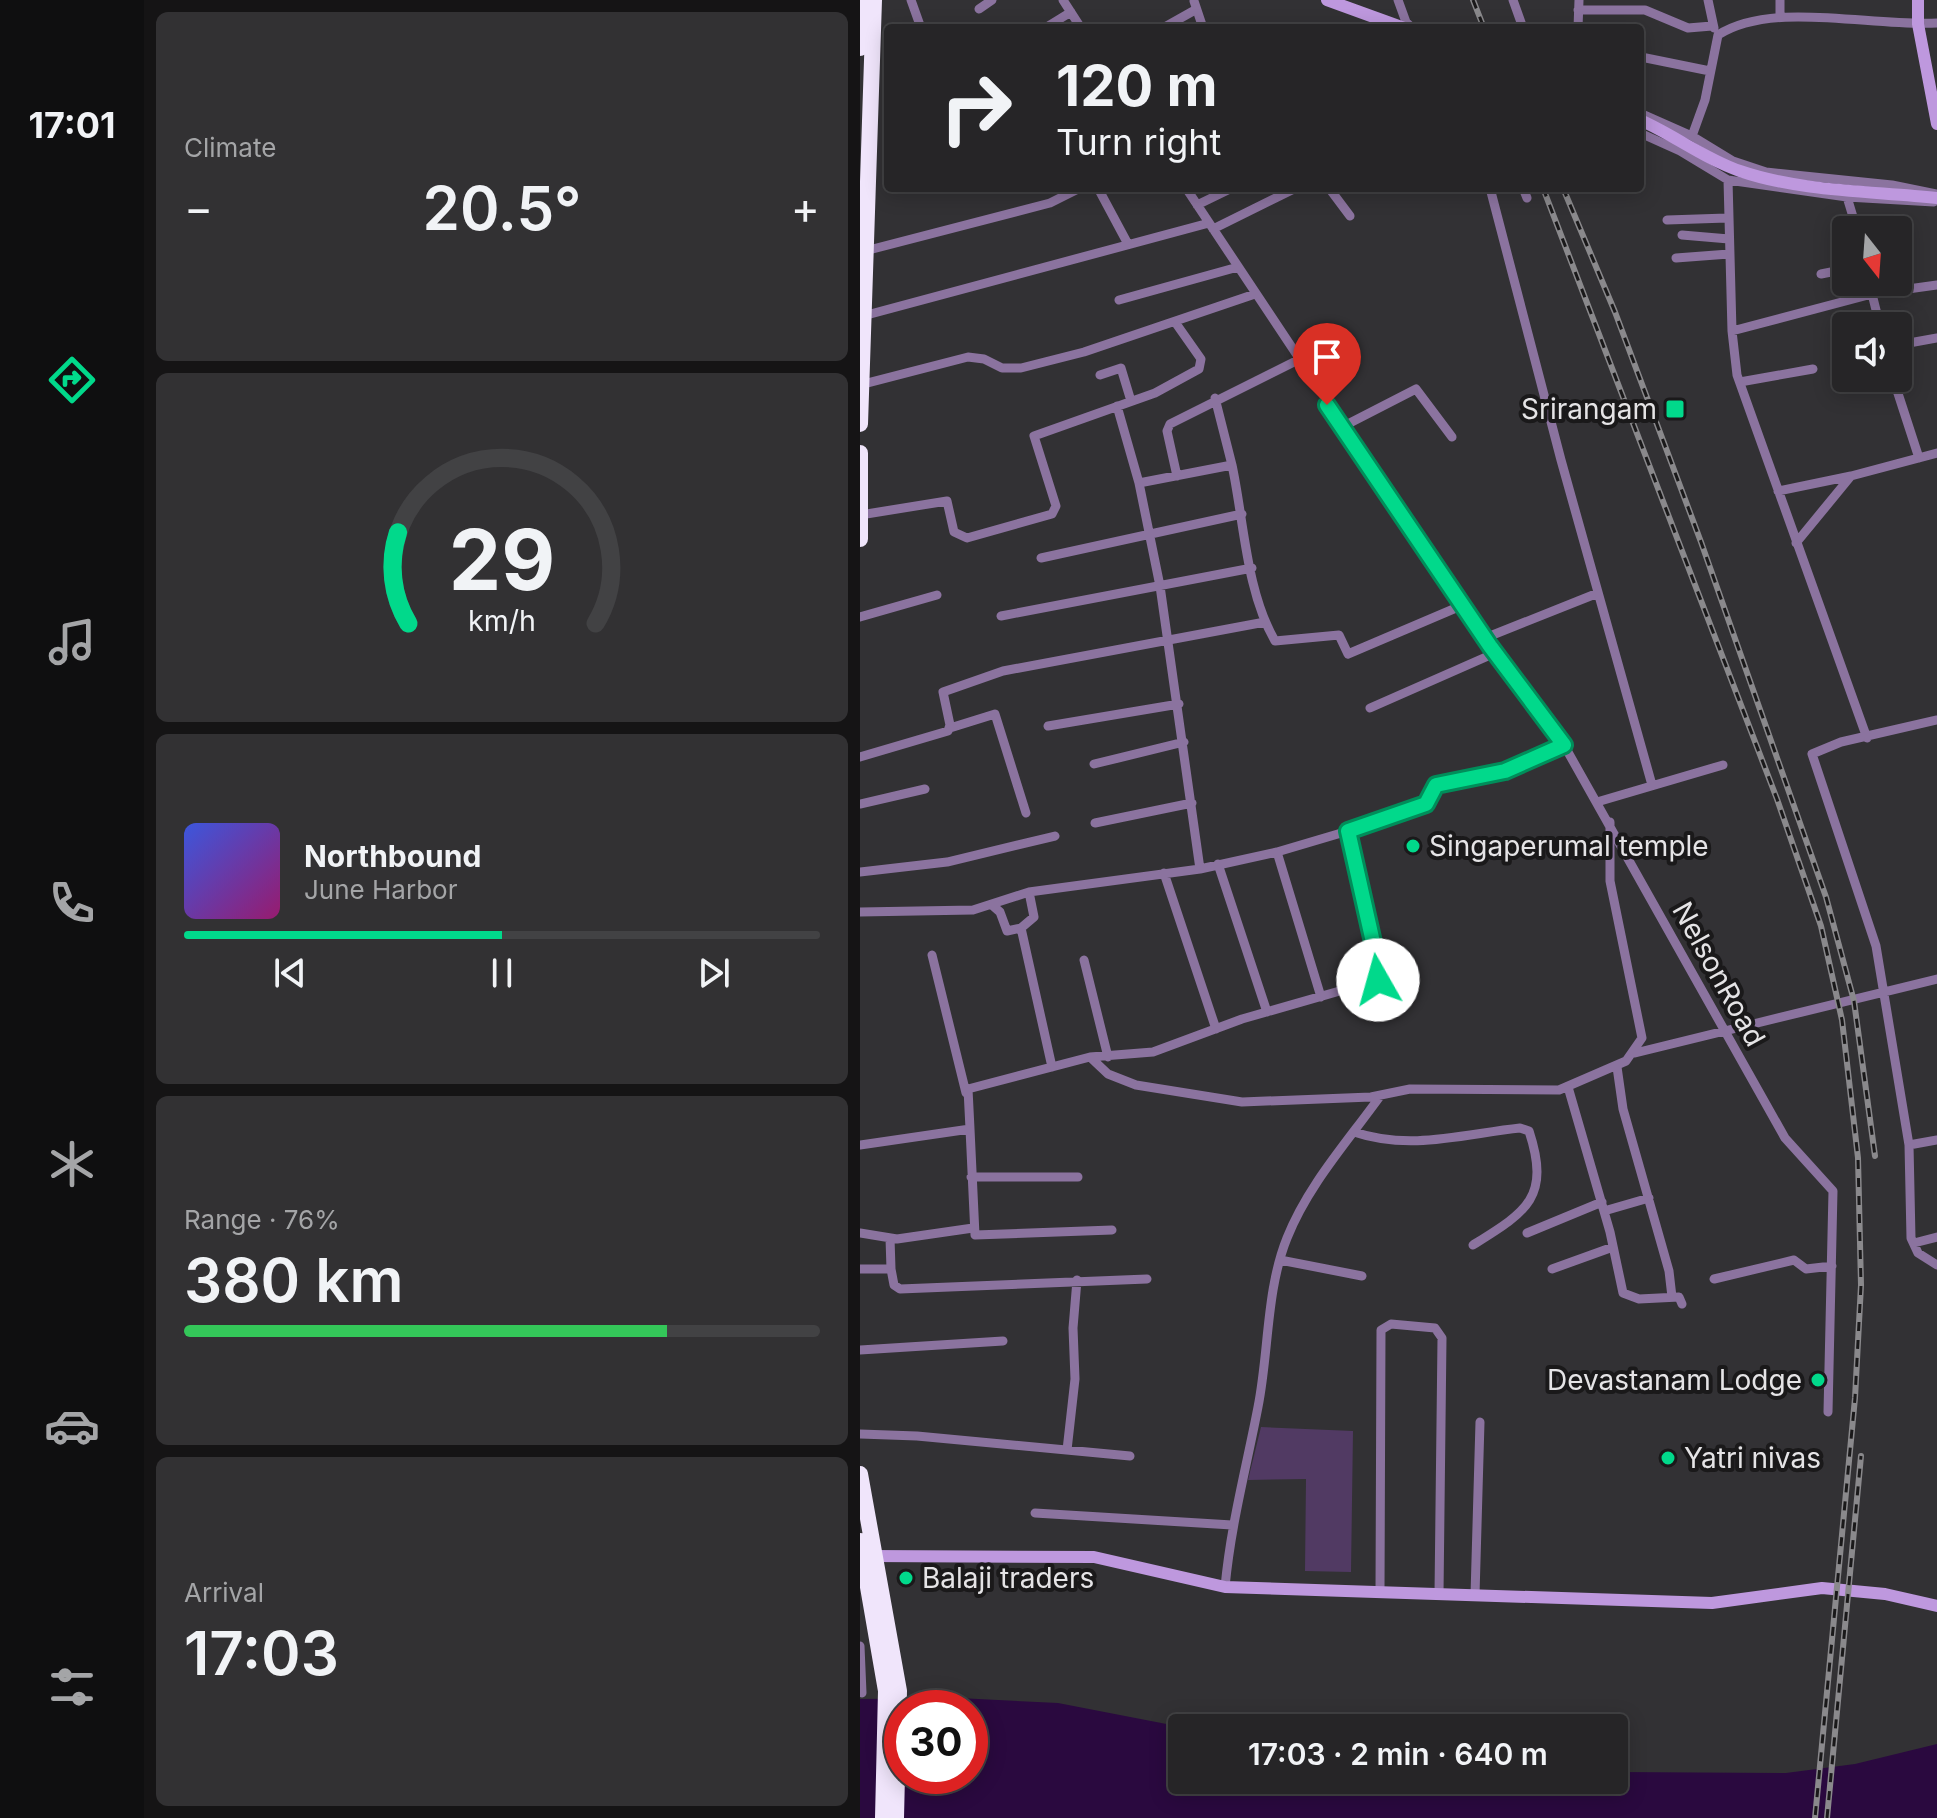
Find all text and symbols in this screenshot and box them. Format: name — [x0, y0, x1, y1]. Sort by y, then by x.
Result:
text: 120 m — [1056, 52, 1218, 120]
icon: right — [924, 56, 1028, 160]
text: 17:01 — [28, 103, 116, 147]
text: Turn right — [1056, 120, 1221, 164]
text: Climate — [184, 132, 276, 163]
text: 20.5° — [423, 172, 581, 244]
text: − — [184, 181, 213, 235]
text: + — [791, 181, 820, 235]
north arrow — [1832, 216, 1912, 296]
map controls — [1832, 216, 1912, 392]
button: sound — [1832, 312, 1912, 392]
pin — [1293, 323, 1361, 405]
icon: arrive — [1305, 335, 1349, 379]
icon: directions — [44, 352, 100, 408]
place label: Srirangam — [1521, 392, 1657, 426]
marker: Srirangam — [1664, 398, 1686, 420]
text: 29 — [449, 508, 555, 609]
text: km/h — [468, 603, 536, 638]
icon: music — [44, 614, 100, 670]
place label: Singaperumal temple — [1429, 829, 1709, 863]
marker: Singaperumal temple — [1404, 837, 1422, 855]
text: Northbound — [304, 838, 481, 874]
text: June Harbor — [304, 874, 457, 905]
icon: phone — [44, 875, 100, 931]
street label: NelsonRoad — [1665, 896, 1773, 1052]
position arrow — [1336, 938, 1420, 1022]
icon: previous — [268, 951, 312, 995]
icon: pause — [480, 951, 524, 995]
icon: next — [692, 951, 736, 995]
icon: climate — [44, 1136, 100, 1192]
text: Range · 76% — [184, 1204, 340, 1235]
text: 380 km — [184, 1244, 403, 1316]
place label: Devastanam Lodge — [1547, 1363, 1802, 1397]
marker: Devastanam Lodge — [1809, 1371, 1827, 1389]
icon: car — [44, 1398, 100, 1454]
place label: Yatri nivas — [1684, 1441, 1821, 1475]
marker: Yatri nivas — [1659, 1449, 1677, 1467]
place label: Balaji traders — [922, 1561, 1094, 1595]
marker: Balaji traders — [897, 1569, 915, 1587]
text: Arrival — [184, 1577, 264, 1608]
text: 17:03 — [184, 1617, 339, 1689]
icon: filters — [44, 1659, 100, 1715]
speed limit sign: 30 — [884, 1690, 988, 1794]
text: 17:03 · 2 min · 640 m — [1248, 1736, 1548, 1772]

